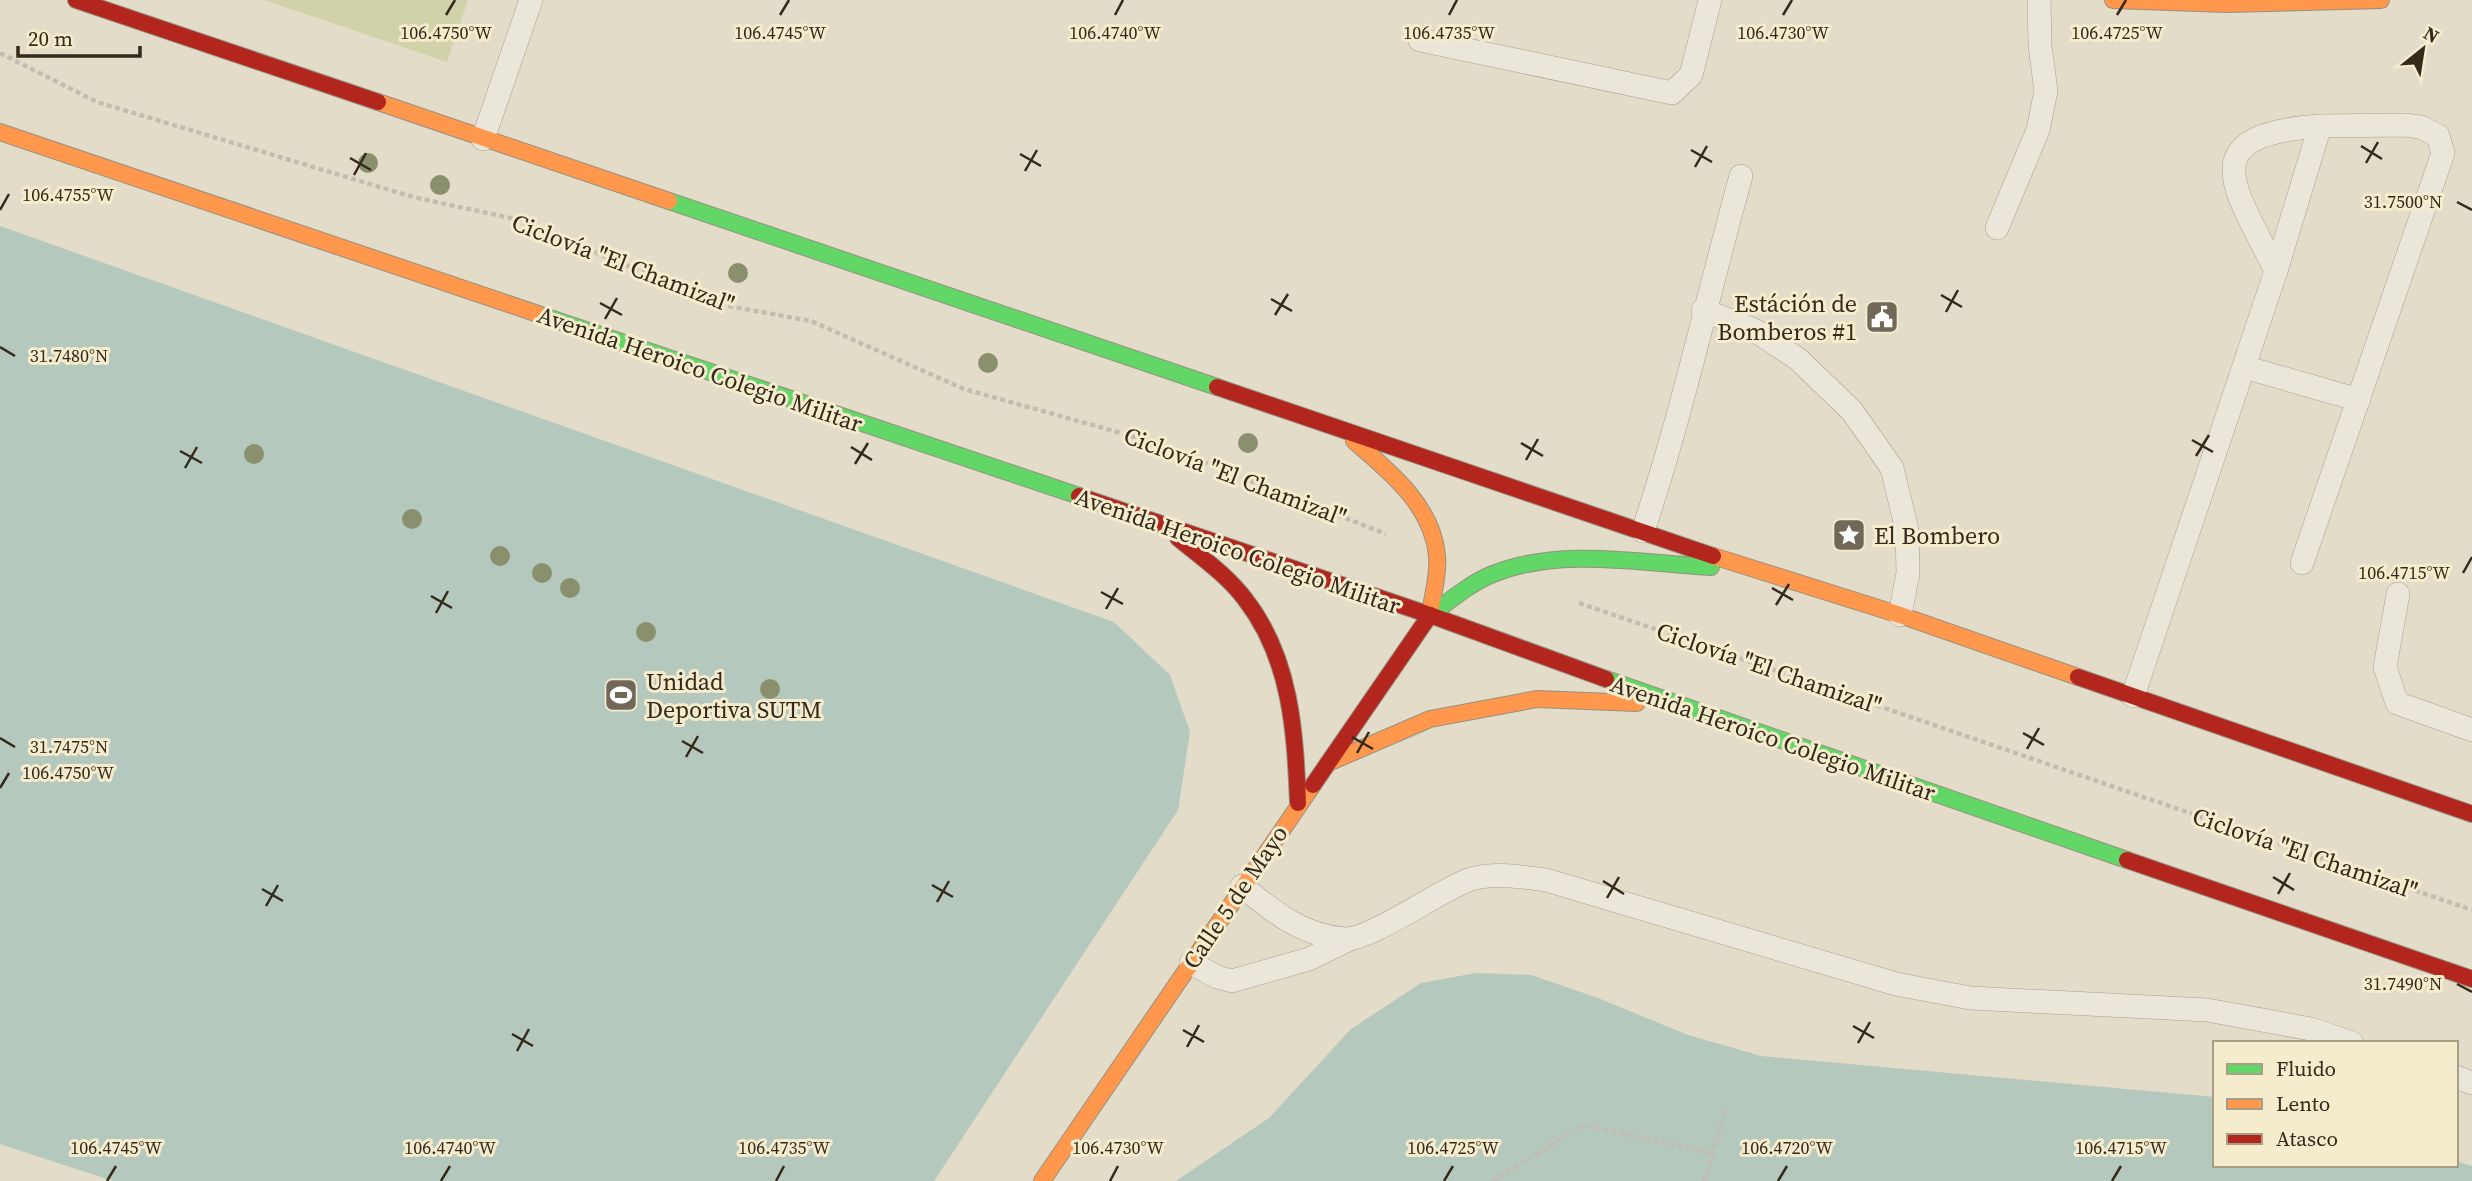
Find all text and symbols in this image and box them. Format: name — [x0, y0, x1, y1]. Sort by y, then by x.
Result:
scale bar — [18, 14, 140, 58]
north arrow — [2388, 14, 2458, 84]
text: 106.4750°W — [400, 20, 492, 45]
text: 106.4745°W — [734, 20, 826, 45]
text: 106.4740°W — [1069, 20, 1161, 45]
text: 106.4735°W — [1403, 20, 1495, 45]
text: 106.4730°W — [1737, 20, 1829, 45]
text: 106.4725°W — [2071, 20, 2163, 45]
text: N — [2419, 20, 2444, 49]
text: 20 m — [28, 24, 73, 53]
text: 106.4755°W — [22, 182, 114, 207]
text: 31.7500°N — [2364, 189, 2442, 214]
street label: Ciclovía "El Chamizal" — [507, 205, 739, 321]
place label: Estáción de Bomberos #1 — [1717, 287, 1857, 348]
street label: Avenida Heroico Colegio Militar — [533, 298, 867, 440]
public building icon: Estáción de Bomberos #1 — [1863, 298, 1901, 336]
text: 31.7480°N — [30, 343, 108, 368]
street label: Ciclovía "El Chamizal" — [1119, 418, 1351, 534]
street label: Avenida Heroico Colegio Militar — [1071, 480, 1405, 622]
place icon: El Bombero — [1830, 516, 1868, 554]
place label: El Bombero — [1874, 519, 2000, 552]
text: 106.4715°W — [2358, 560, 2450, 585]
street label: Ciclovía "El Chamizal" — [1652, 614, 1886, 722]
place label: Unidad Deportiva SUTM — [646, 665, 822, 726]
street label: Avenida Heroico Colegio Militar — [1606, 667, 1940, 809]
sports icon: Unidad Deportiva SUTM — [602, 676, 640, 714]
text: 31.7475°N — [30, 734, 108, 759]
text: 106.4750°W — [22, 760, 114, 785]
street label: Ciclovía "El Chamizal" — [2188, 799, 2422, 907]
street label: Calle 5 de Mayo — [1175, 819, 1295, 975]
text: 31.7490°N — [2364, 971, 2442, 996]
legend — [2213, 1041, 2458, 1167]
text: Fluido — [2276, 1054, 2336, 1083]
text: Lento — [2276, 1089, 2330, 1118]
text: Atasco — [2276, 1124, 2338, 1153]
text: 106.4745°W — [70, 1135, 162, 1160]
text: 106.4740°W — [404, 1135, 496, 1160]
text: 106.4735°W — [738, 1135, 830, 1160]
text: 106.4730°W — [1072, 1135, 1164, 1160]
text: 106.4725°W — [1407, 1135, 1499, 1160]
text: 106.4720°W — [1741, 1135, 1833, 1160]
text: 106.4715°W — [2075, 1135, 2167, 1160]

